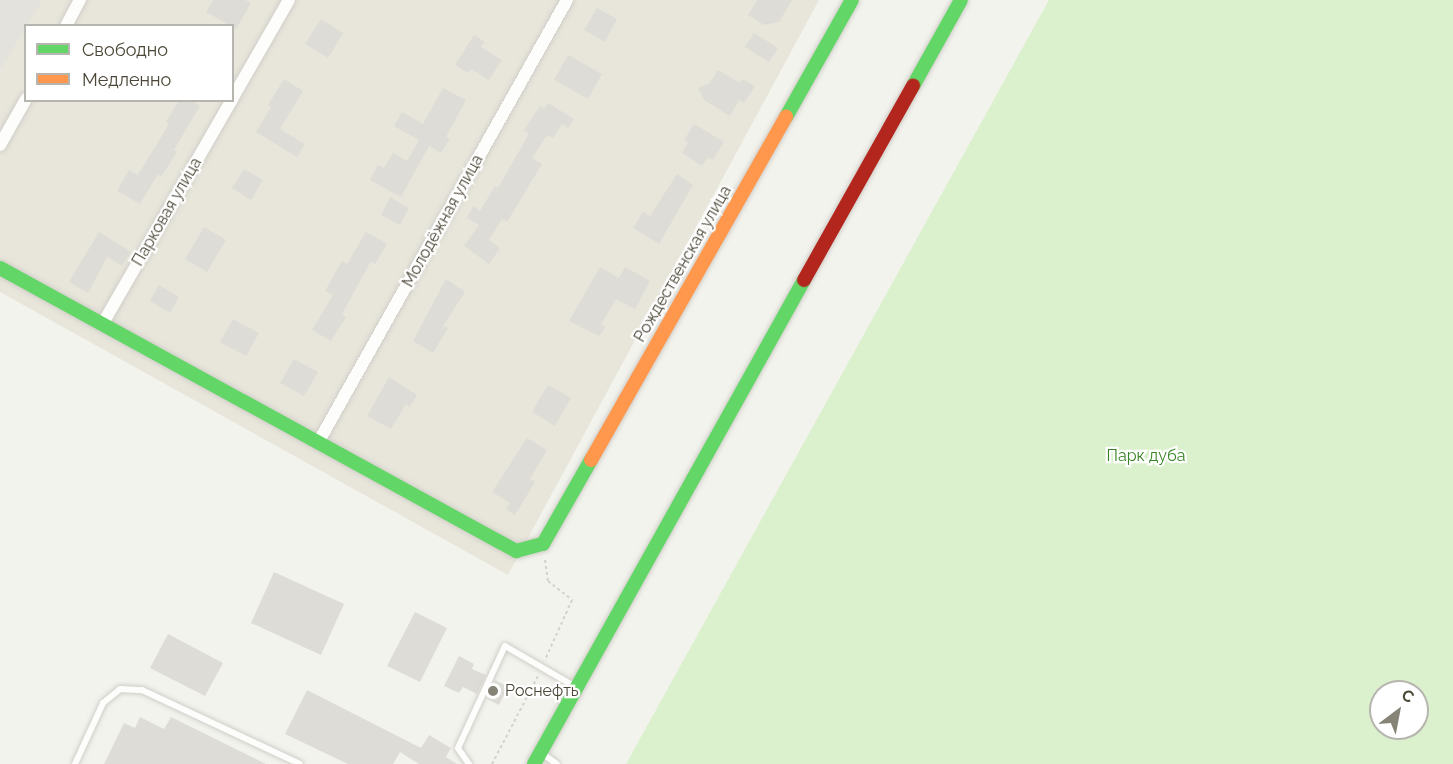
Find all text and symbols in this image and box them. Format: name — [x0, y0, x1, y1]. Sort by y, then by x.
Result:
legend — [24, 24, 234, 102]
text: Свободно — [82, 39, 168, 60]
text: Медленно — [82, 69, 171, 90]
street label: Молодёжная улица — [398, 151, 488, 291]
street label: Парковая улица — [128, 154, 206, 270]
street label: Рождественская улица — [630, 182, 736, 346]
park label: Парк дуба — [1107, 446, 1185, 466]
north arrow — [1369, 680, 1429, 740]
place label: Роснефть — [505, 681, 579, 701]
marker: Роснефть — [486, 684, 500, 698]
text: С — [1398, 685, 1417, 707]

